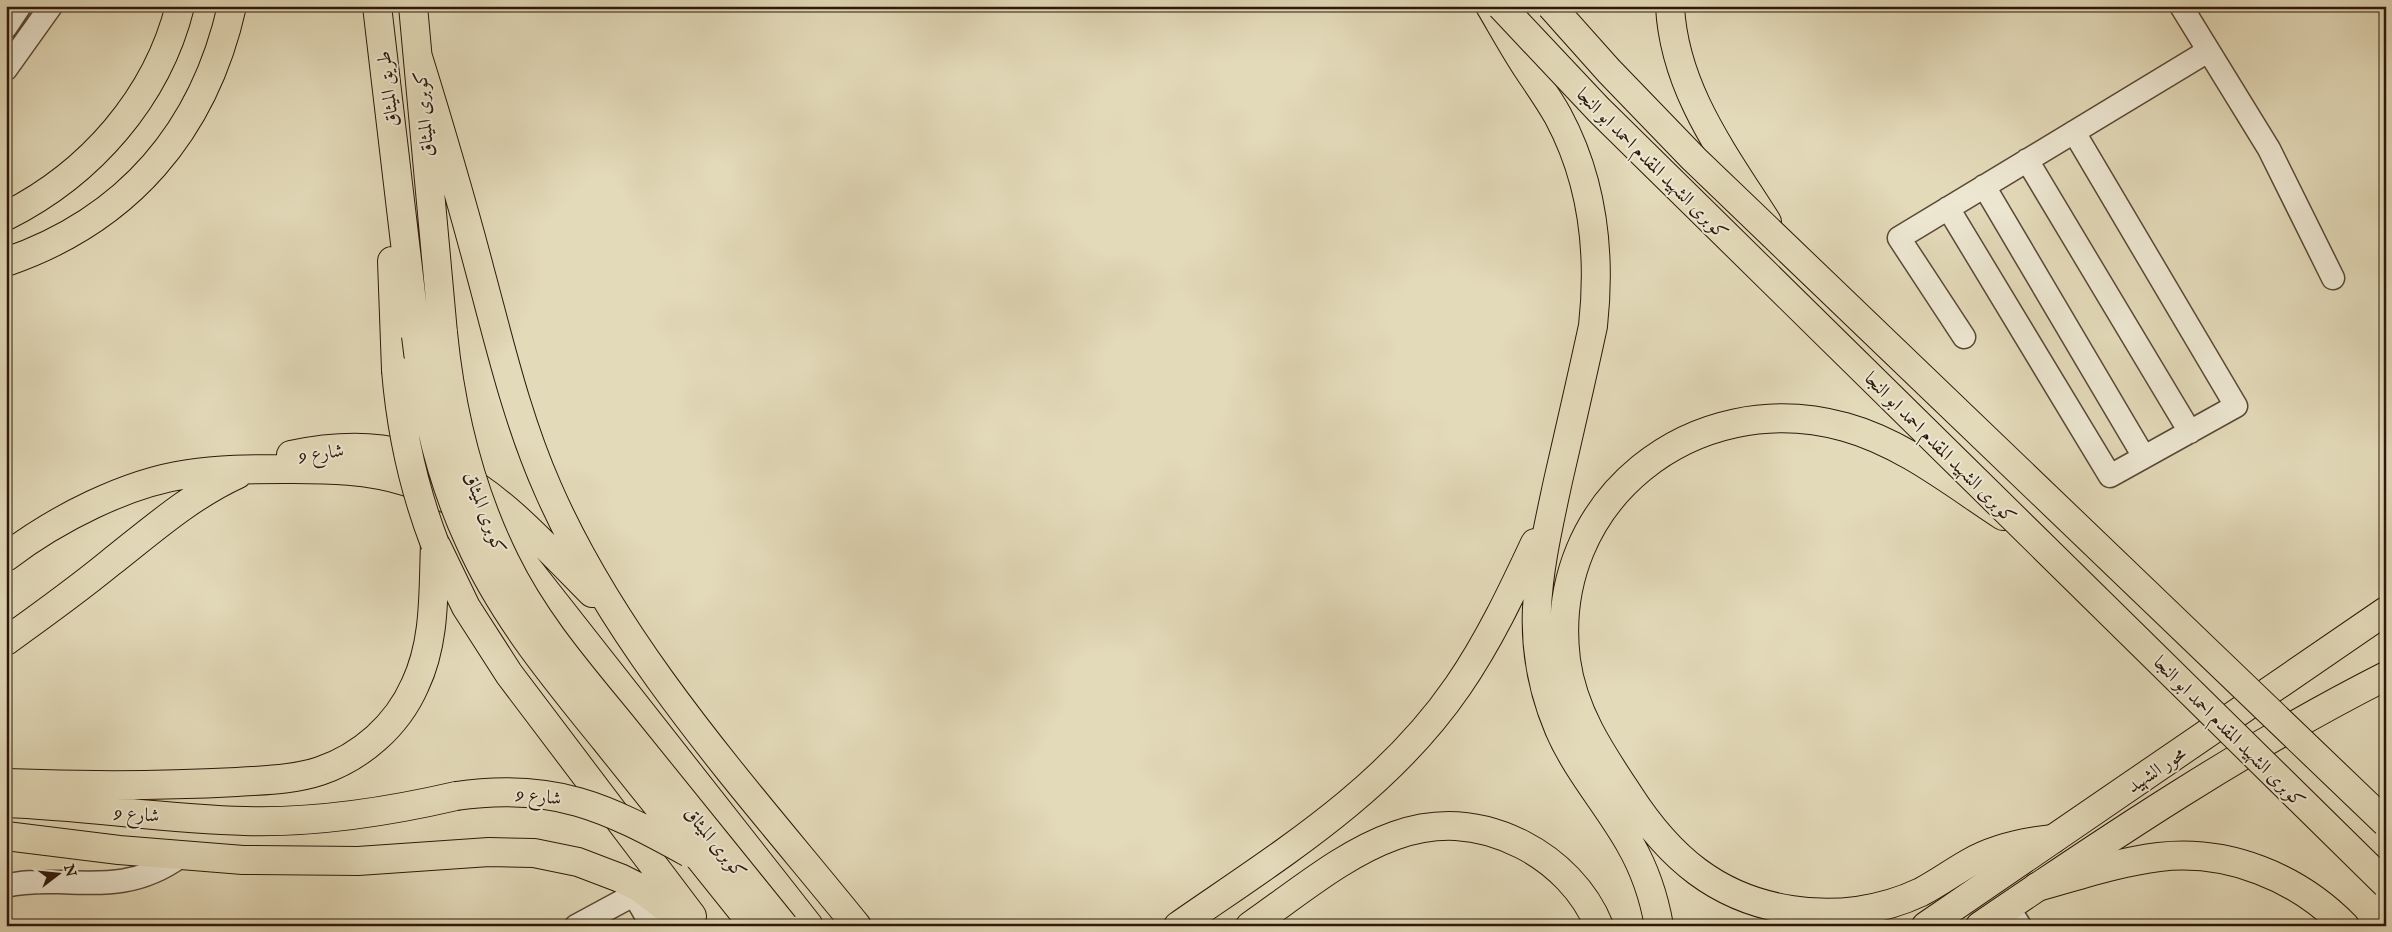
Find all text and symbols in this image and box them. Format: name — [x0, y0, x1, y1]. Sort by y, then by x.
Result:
street label: طريق الميثاق — [372, 49, 406, 128]
street label: كوبرى الميثاق — [409, 70, 441, 158]
street label: كوبرى الشهيد المقدم احمد ابو النجا — [1568, 83, 1733, 248]
street label: كوبرى الشهيد المقدم احمد ابو النجا — [1856, 367, 2021, 532]
street label: شارع 9 — [296, 439, 345, 471]
street label: كوبرى الميثاق — [458, 468, 511, 557]
street label: كوبرى الشهيد المقدم احمد ابو النجا — [2145, 651, 2310, 816]
street label: محور الشهيد — [2123, 742, 2192, 799]
street label: شارع 9 — [514, 782, 563, 814]
street label: شارع 9 — [112, 801, 161, 831]
street label: كوبرى الميثاق — [678, 802, 751, 884]
north arrow — [32, 850, 82, 900]
text: N — [59, 861, 80, 879]

